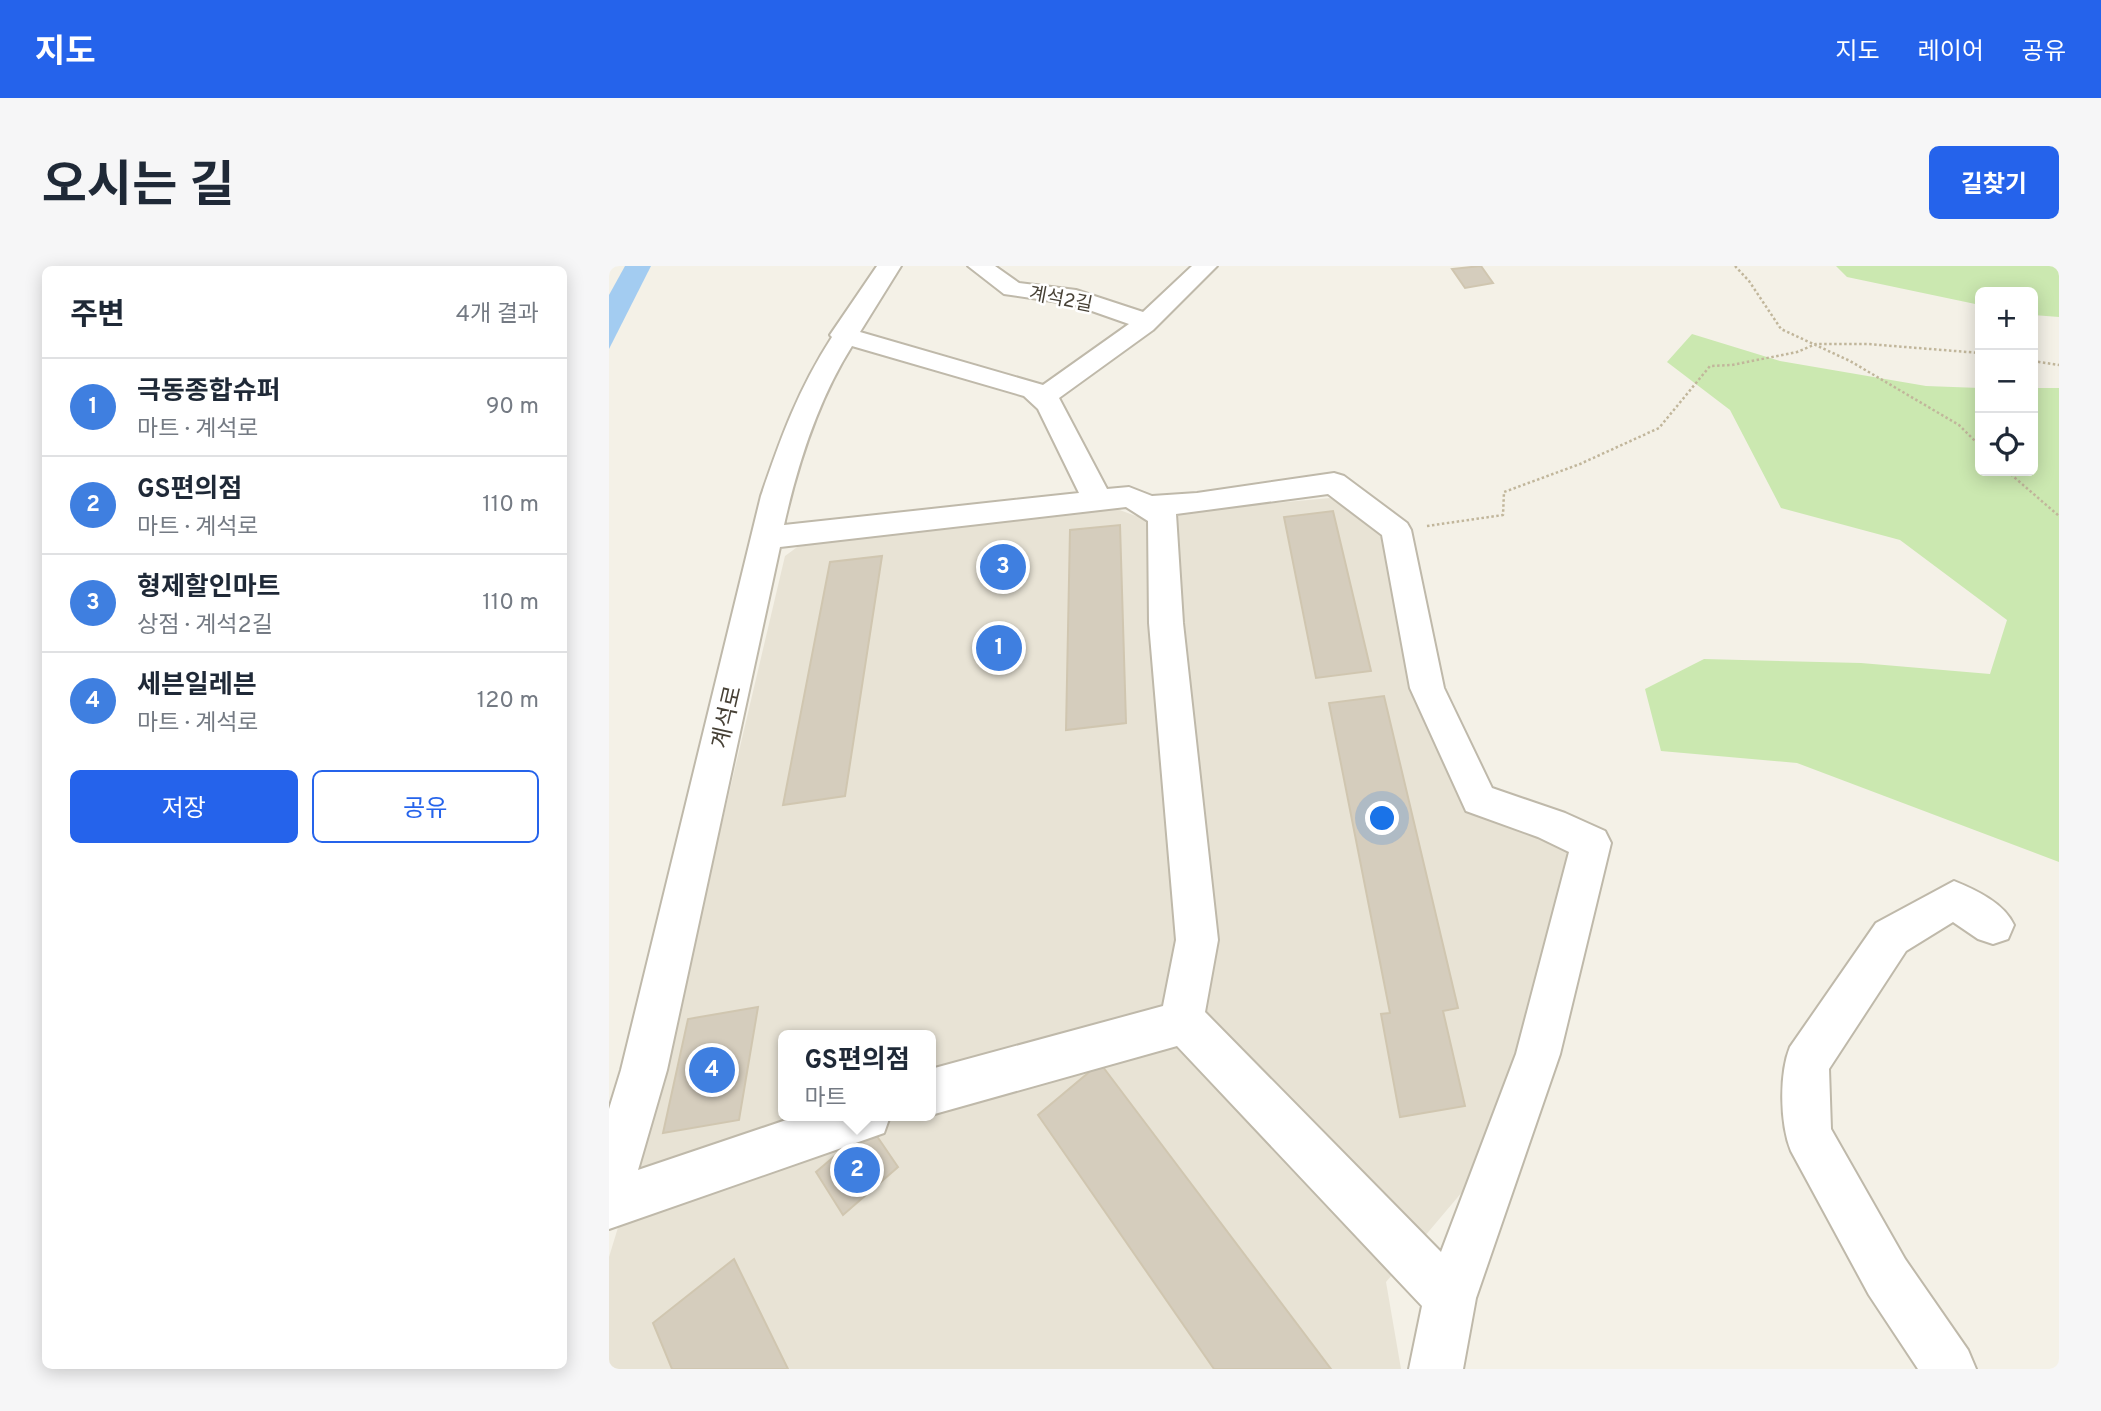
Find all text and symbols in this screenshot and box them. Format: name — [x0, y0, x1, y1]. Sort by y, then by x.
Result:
text: 지도 — [35, 33, 96, 75]
text: 지도 — [1835, 38, 1880, 68]
text: 레이어 — [1918, 38, 1984, 68]
text: 공유 — [2022, 38, 2066, 68]
button: 길찾기 — [1929, 146, 2059, 219]
text: 오시는 길 — [42, 158, 235, 220]
street label: 계석2길 — [1027, 282, 1094, 318]
map controls — [1975, 287, 2038, 476]
button: + — [1975, 287, 2038, 350]
text: 주변 — [70, 298, 125, 335]
text: 4개 결과 — [456, 301, 539, 330]
button: − — [1975, 350, 2038, 413]
text: 극동종합슈퍼 — [137, 376, 281, 409]
text: 1 — [88, 393, 98, 422]
text: 90 m — [486, 393, 539, 422]
button: locate — [1975, 413, 2038, 476]
text: 마트 · 계석로 — [137, 416, 259, 445]
text: GS편의점 — [137, 474, 242, 507]
text: 2 — [86, 491, 100, 520]
text: 110 m — [482, 491, 539, 520]
text: 마트 · 계석로 — [137, 514, 259, 543]
pin: 3 — [980, 541, 1026, 593]
text: 형제할인마트 — [137, 572, 281, 605]
text: 3 — [86, 589, 100, 618]
text: 110 m — [482, 589, 539, 618]
text: 상점 · 계석2길 — [137, 612, 273, 641]
pin: 1 — [976, 622, 1022, 674]
text: 세븐일레븐 — [137, 670, 257, 703]
street label: 계석로 — [707, 683, 750, 752]
text: 4 — [86, 687, 100, 716]
text: 120 m — [477, 687, 539, 716]
text: 마트 · 계석로 — [137, 710, 259, 739]
button: 저장 — [70, 770, 298, 843]
button: 공유 — [312, 770, 539, 843]
your location — [1365, 801, 1399, 835]
popup — [778, 1030, 936, 1121]
pin: 4 — [689, 1044, 735, 1096]
text: GS편의점 — [804, 1045, 910, 1078]
text: 마트 — [804, 1085, 847, 1114]
pin: 2 — [834, 1144, 880, 1196]

